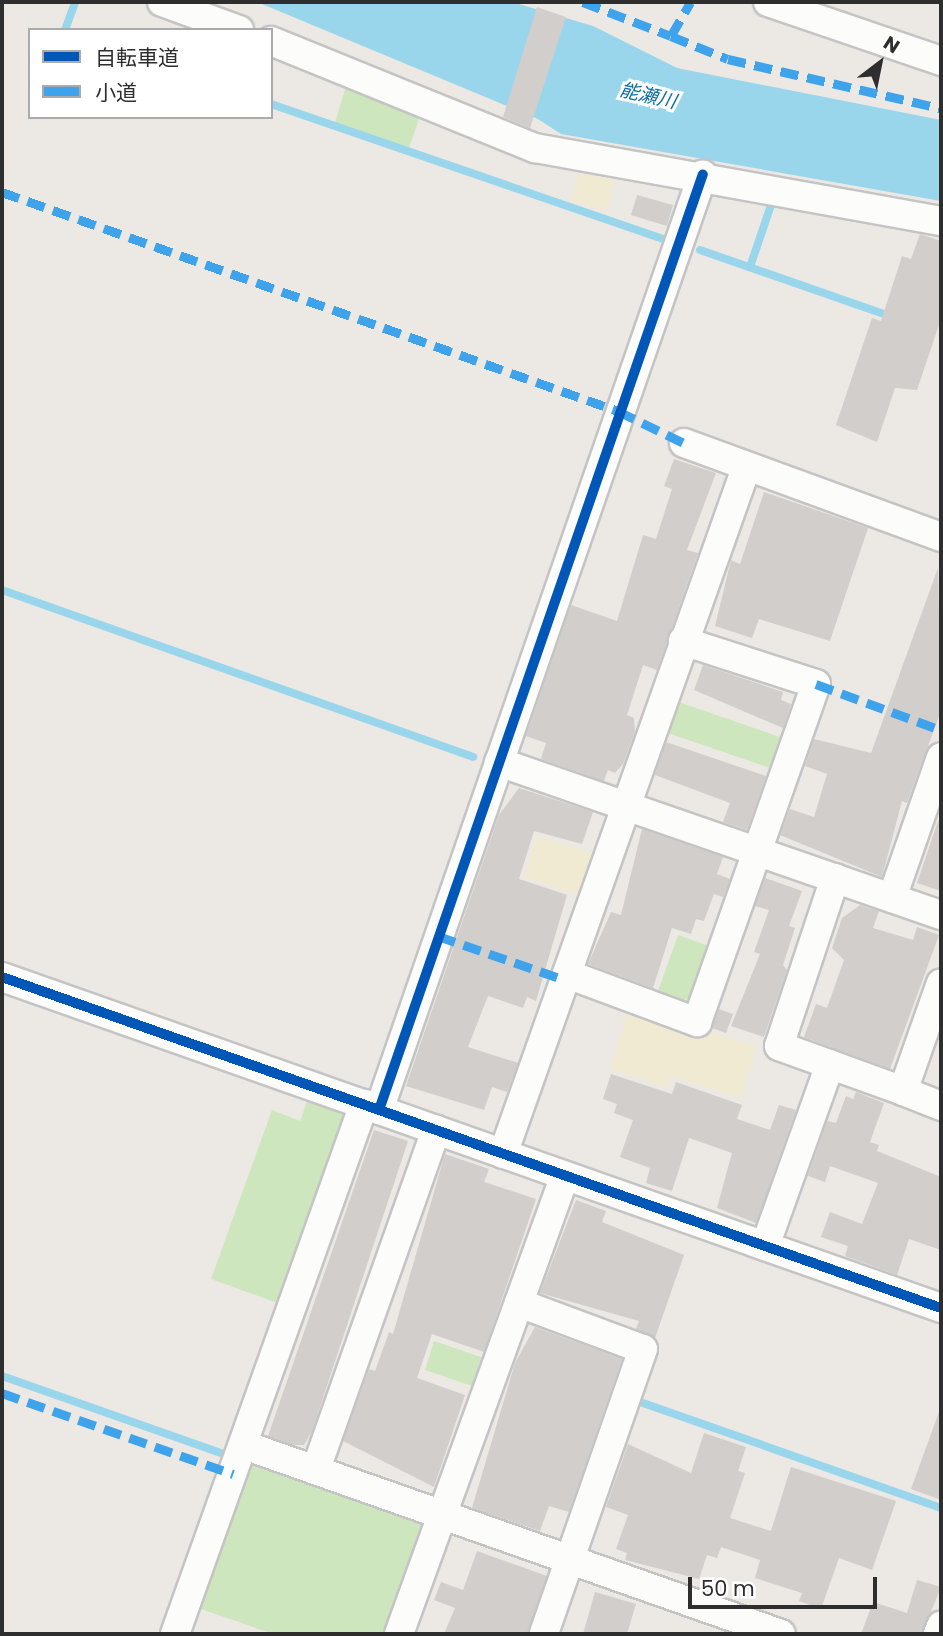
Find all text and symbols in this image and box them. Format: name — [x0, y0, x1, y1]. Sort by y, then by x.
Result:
legend — [28, 28, 273, 119]
north arrow — [845, 28, 915, 98]
text: N — [878, 30, 905, 60]
text: 自転車道 — [95, 43, 179, 72]
text: 小道 — [95, 78, 137, 107]
water label: 能瀬川 — [618, 78, 678, 114]
scale bar — [691, 1562, 880, 1606]
text: 50 m — [701, 1574, 755, 1603]

